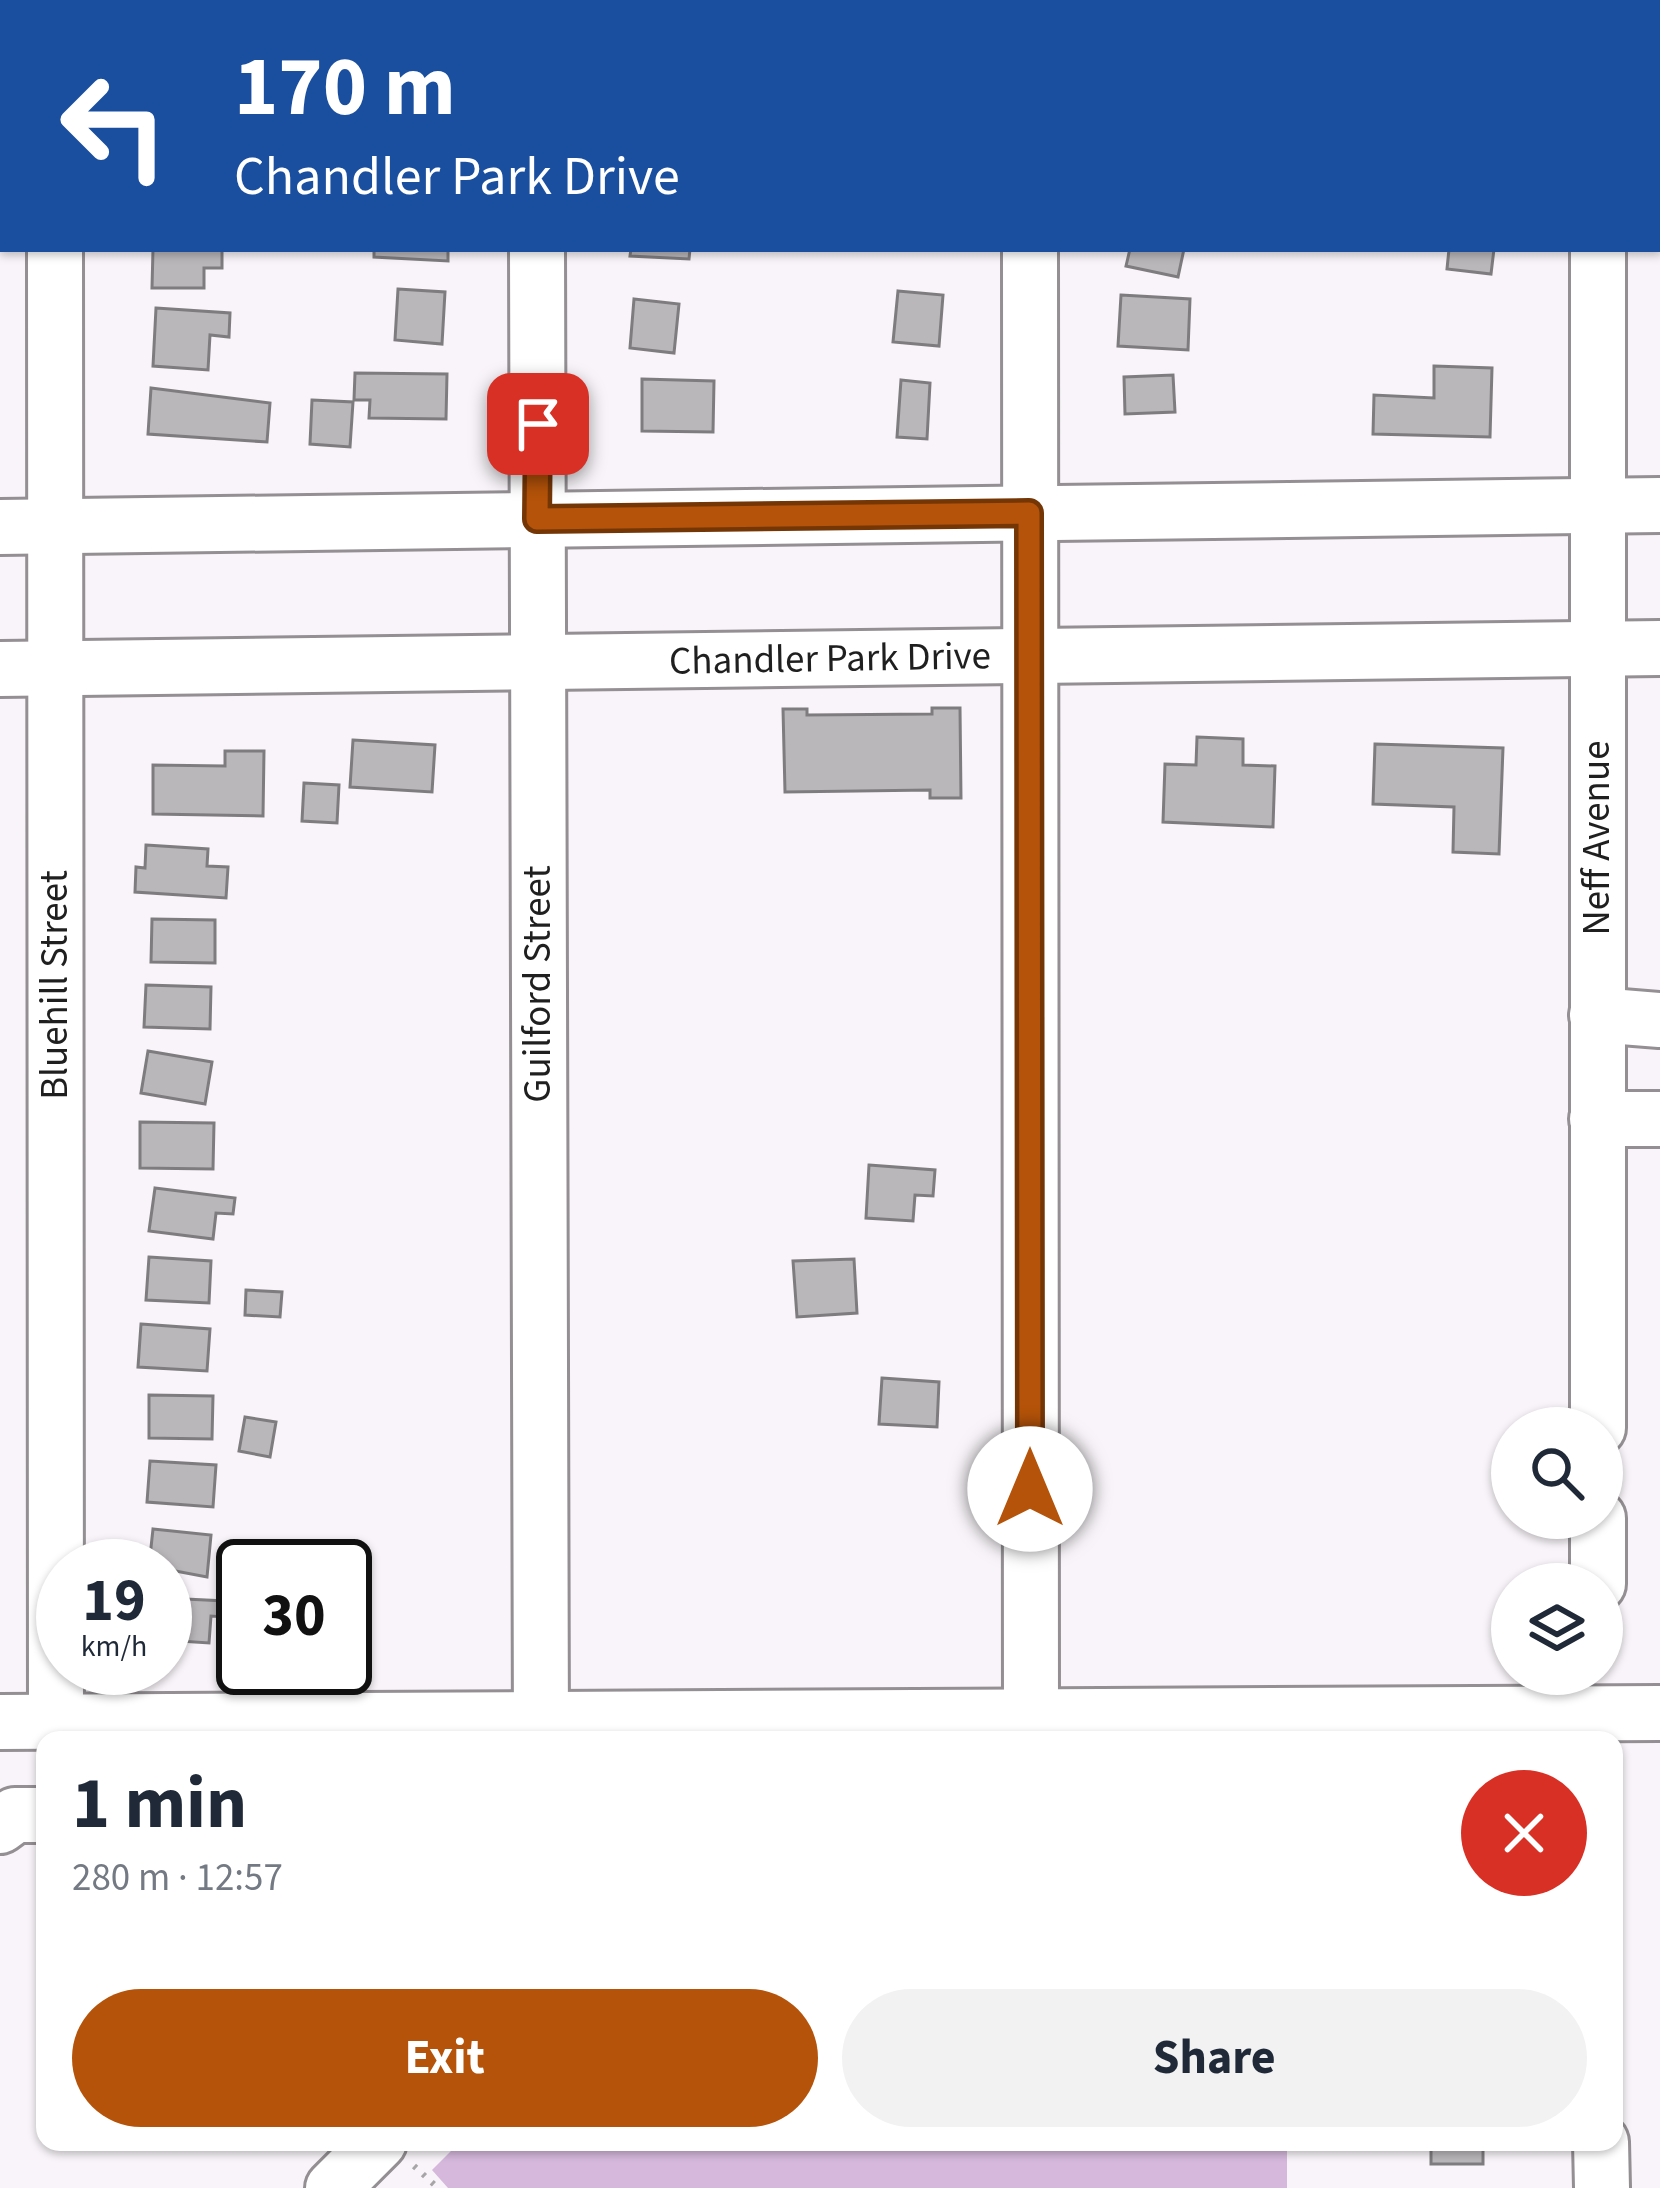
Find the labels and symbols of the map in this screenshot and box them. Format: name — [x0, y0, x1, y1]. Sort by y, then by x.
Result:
pin — [487, 373, 589, 475]
street label: Chandler Park Drive — [669, 628, 991, 690]
street label: Neff Avenue — [1569, 741, 1625, 936]
street label: Guilford Street — [510, 865, 566, 1103]
street label: Bluehill Street — [27, 870, 83, 1100]
position arrow — [967, 1426, 1093, 1552]
speed limit sign: 30 — [216, 1539, 372, 1695]

